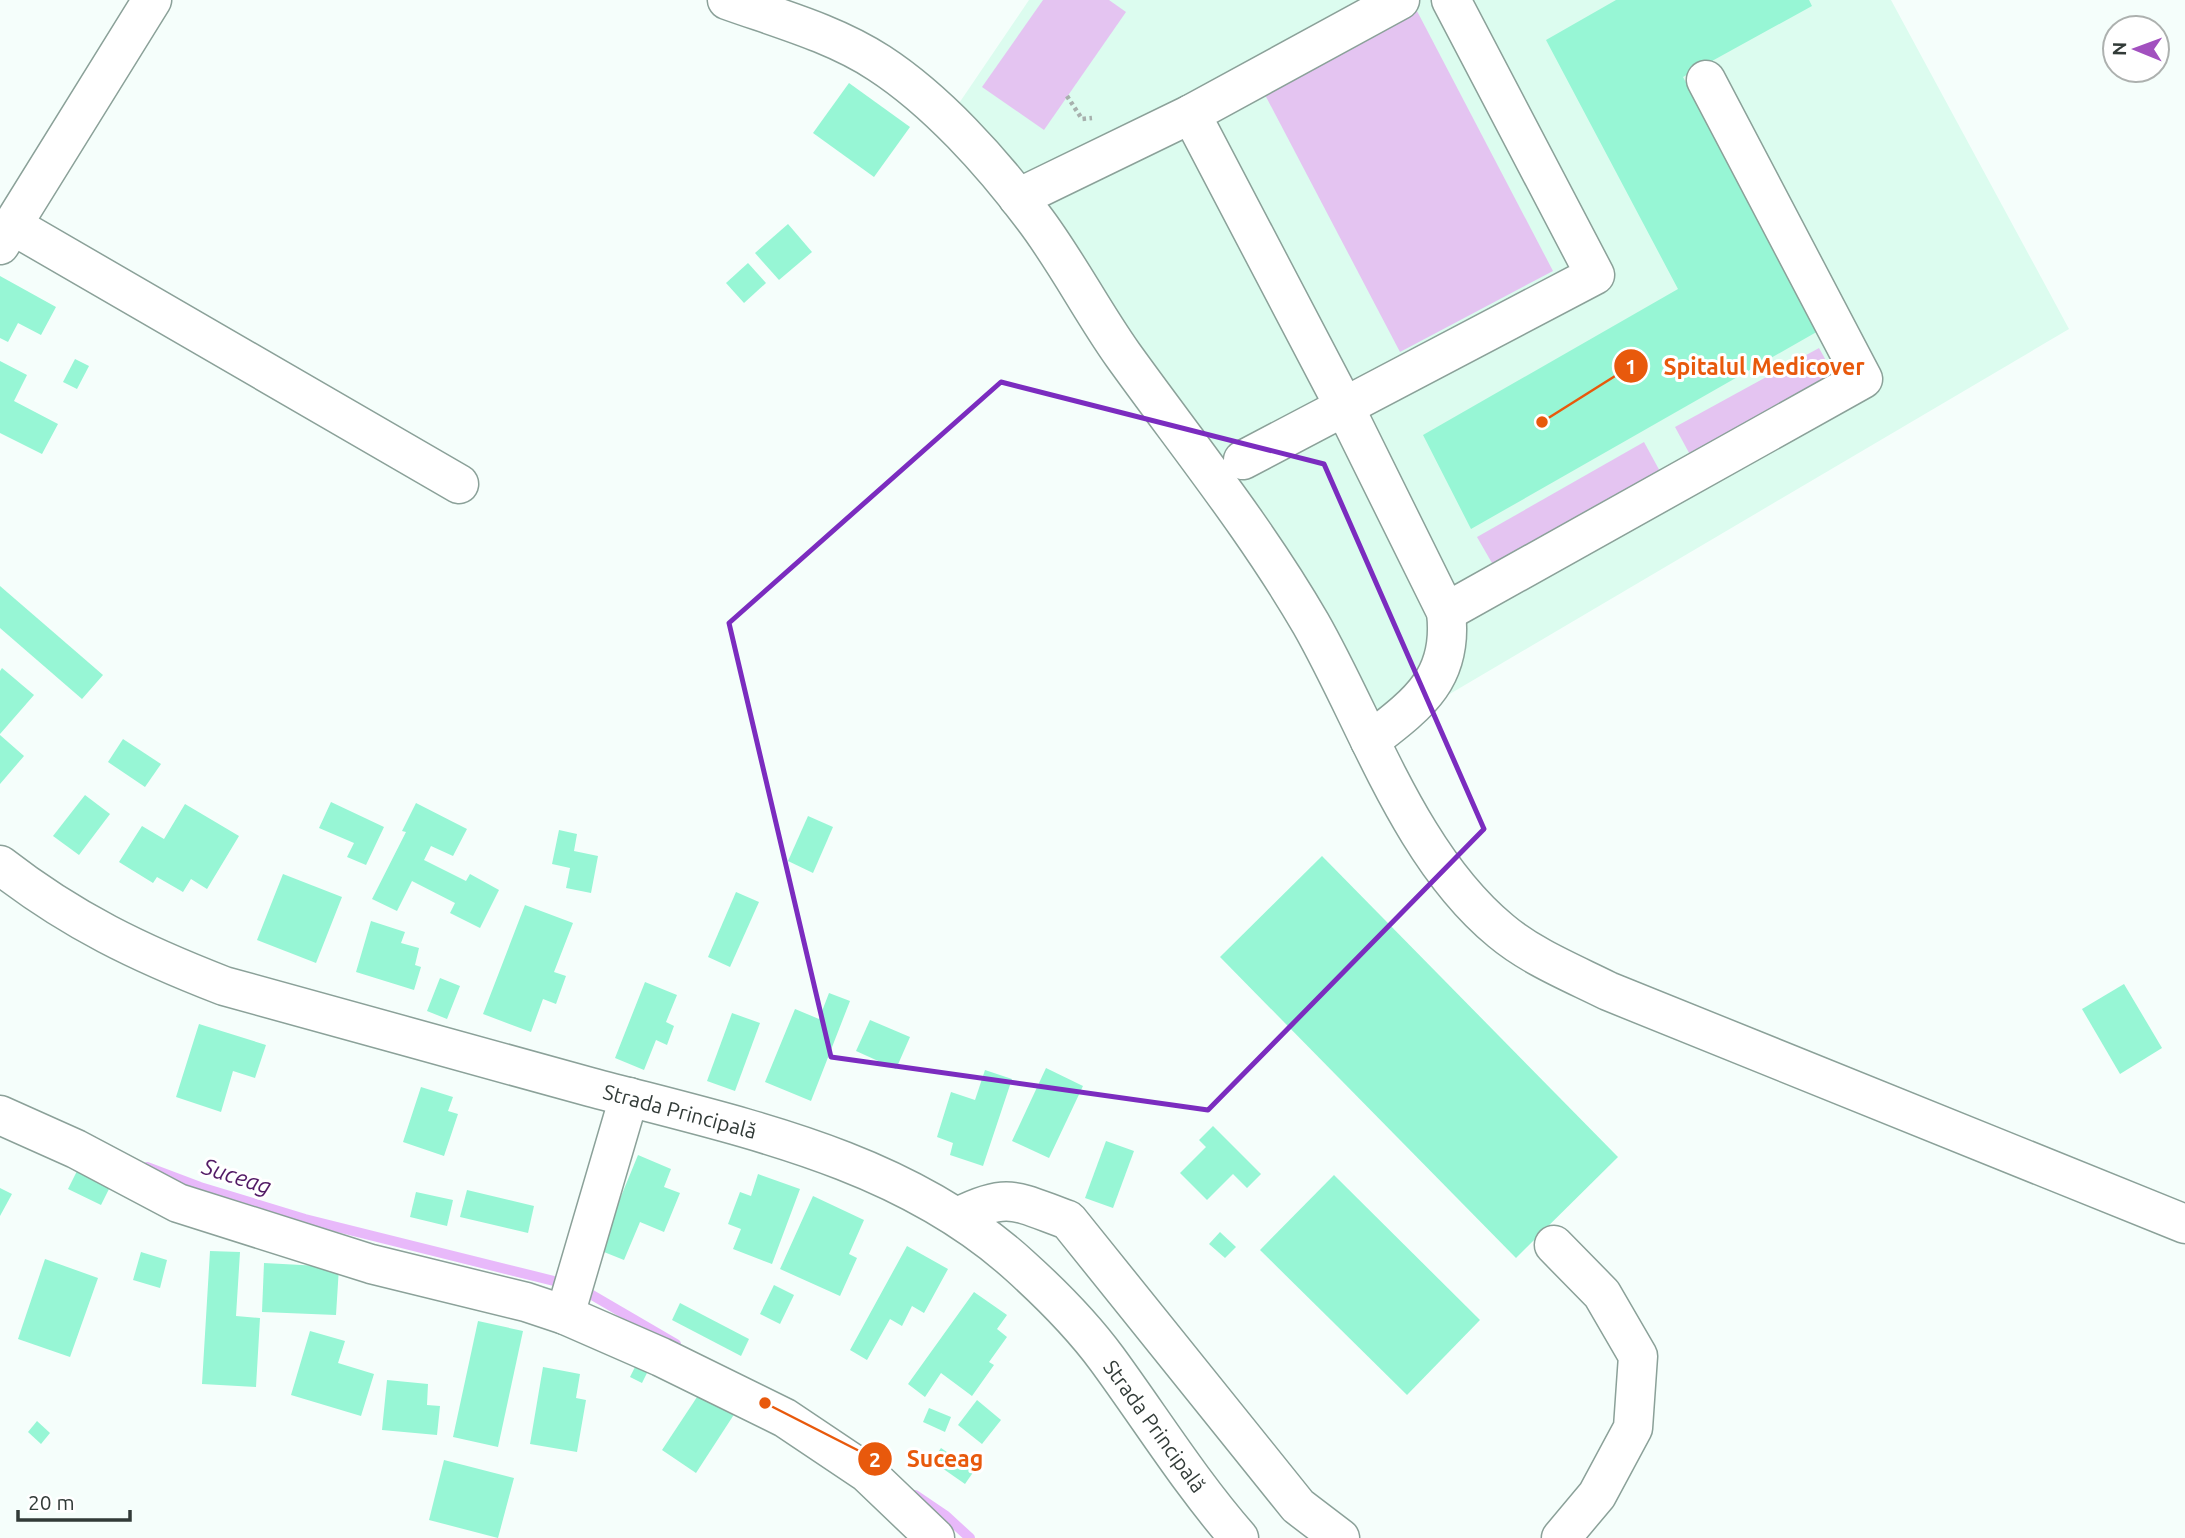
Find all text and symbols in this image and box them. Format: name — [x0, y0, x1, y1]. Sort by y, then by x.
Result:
north arrow — [2101, 14, 2171, 84]
text: N — [2108, 41, 2130, 56]
callout: Spitalul Medicover — [1614, 344, 1878, 388]
text: 1 — [1625, 354, 1637, 378]
text: Spitalul Medicover — [1663, 354, 1865, 379]
street label: Strada Principală — [601, 1079, 759, 1143]
water label: Suceag — [198, 1153, 275, 1199]
street label: Strada Principală — [1099, 1355, 1211, 1497]
callout: Suceag — [857, 1437, 997, 1481]
text: Suceag — [907, 1446, 983, 1471]
text: 2 — [869, 1447, 881, 1471]
scale bar — [18, 1478, 130, 1522]
text: 20 m — [28, 1490, 75, 1514]

